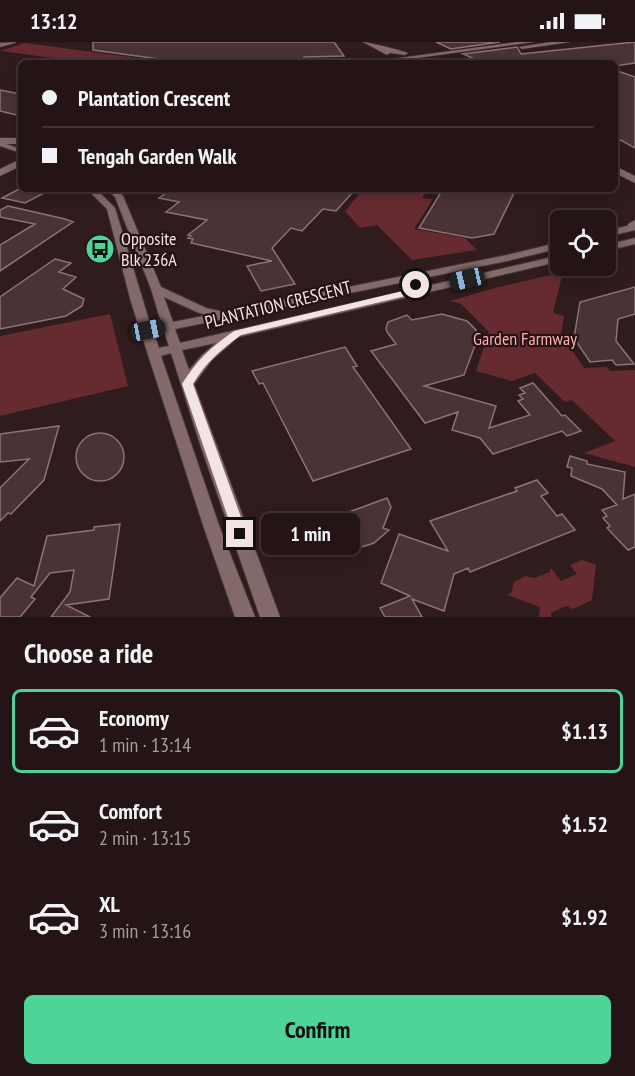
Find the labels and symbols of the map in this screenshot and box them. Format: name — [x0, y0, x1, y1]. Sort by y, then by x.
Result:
place label: Opposite Blk 236A — [121, 227, 177, 271]
bus stop icon: Opposite Blk 236A — [84, 233, 116, 265]
car — [447, 266, 487, 292]
route start — [402, 271, 429, 298]
street label: PLANTATION CRESCENT — [202, 275, 353, 334]
car — [129, 318, 167, 342]
park label: Garden Farmway — [473, 327, 577, 350]
callout: 1 min — [261, 513, 360, 555]
route end — [226, 520, 253, 547]

